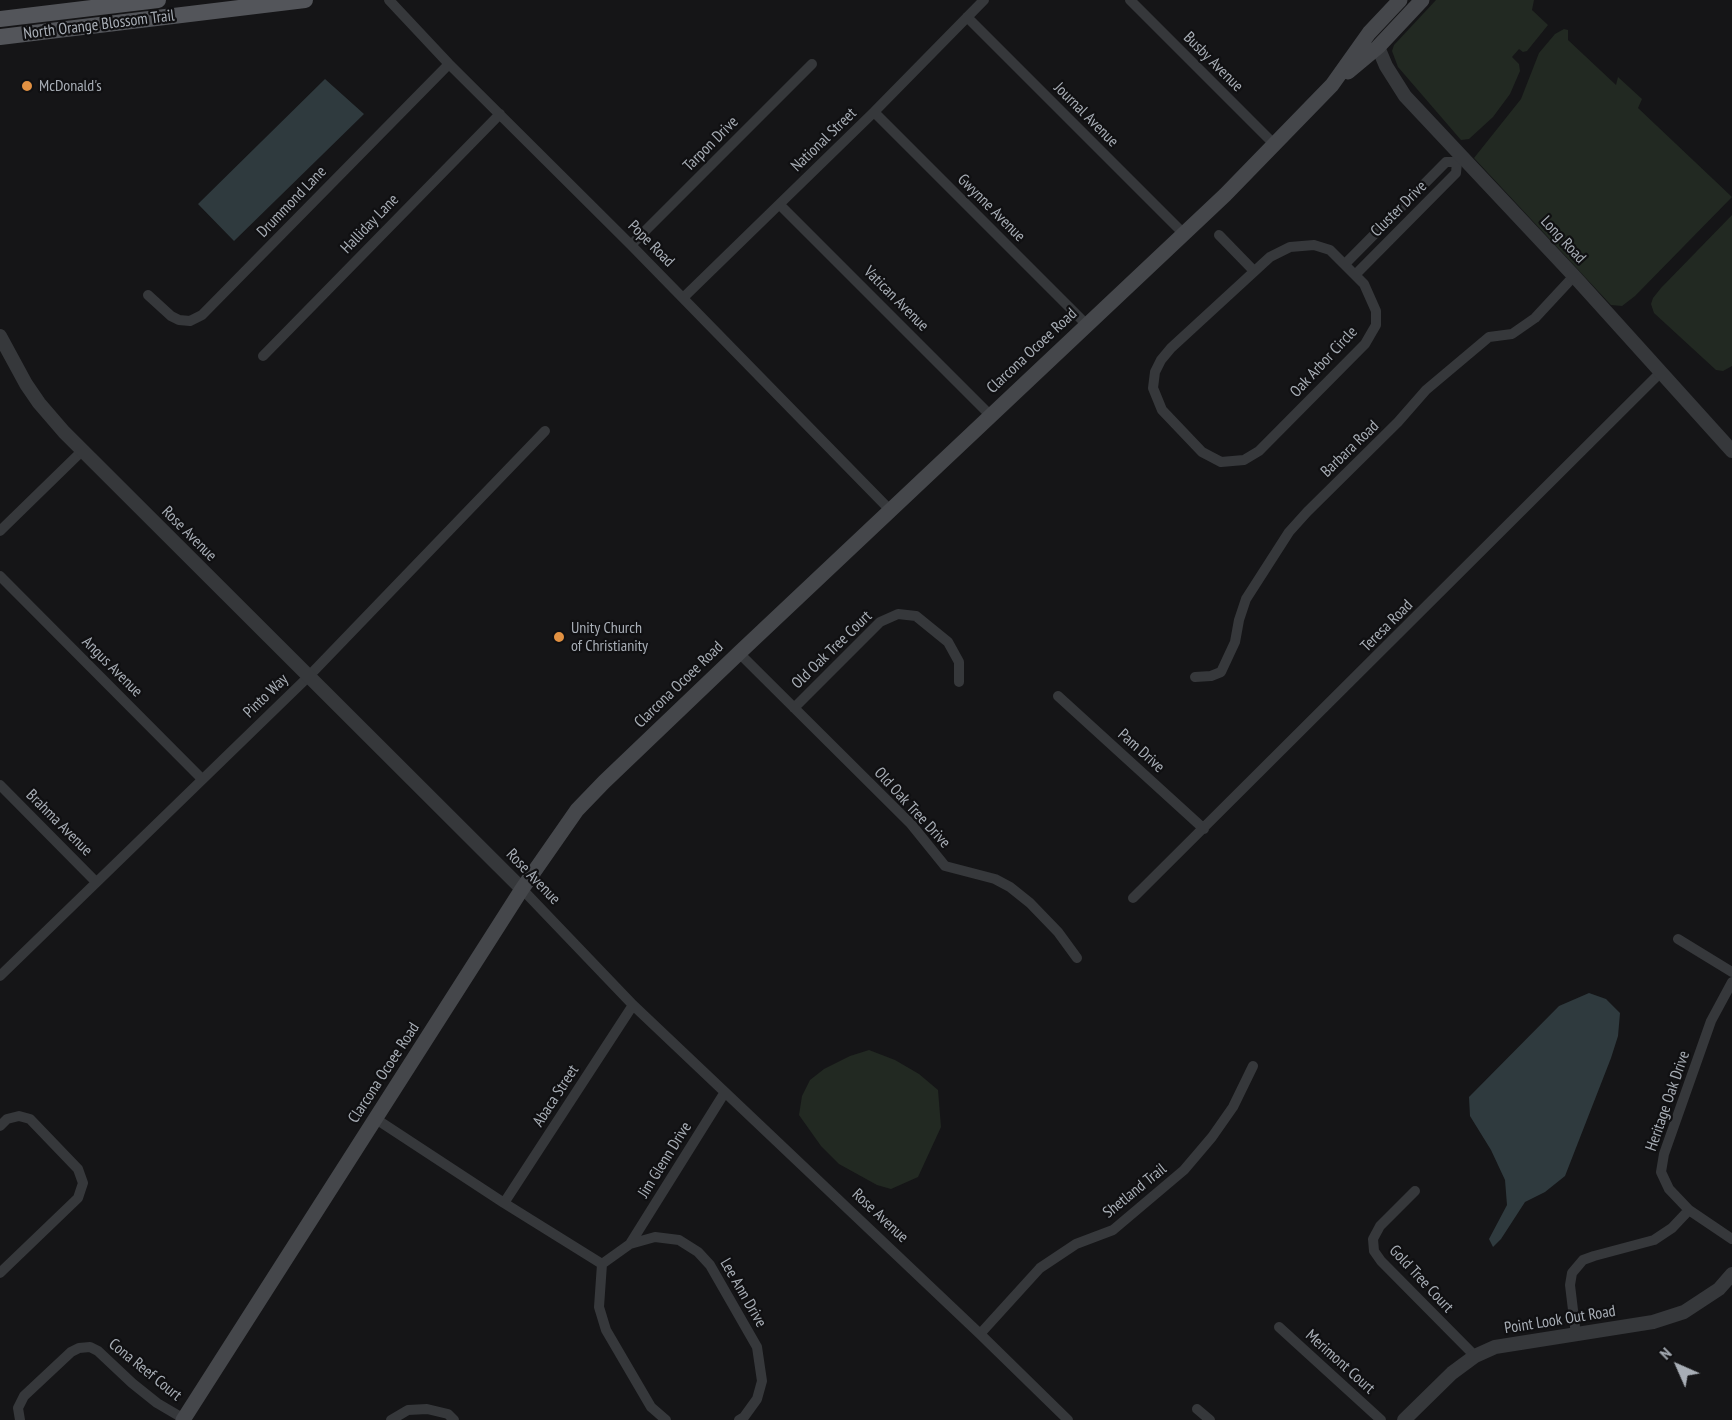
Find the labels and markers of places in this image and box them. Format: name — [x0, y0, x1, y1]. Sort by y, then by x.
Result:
place label: McDonald's — [39, 76, 102, 96]
marker: McDonald's — [20, 79, 34, 93]
place label: Unity Church of Christianity — [571, 618, 648, 656]
marker: Unity Church of Christianity — [552, 630, 566, 644]

